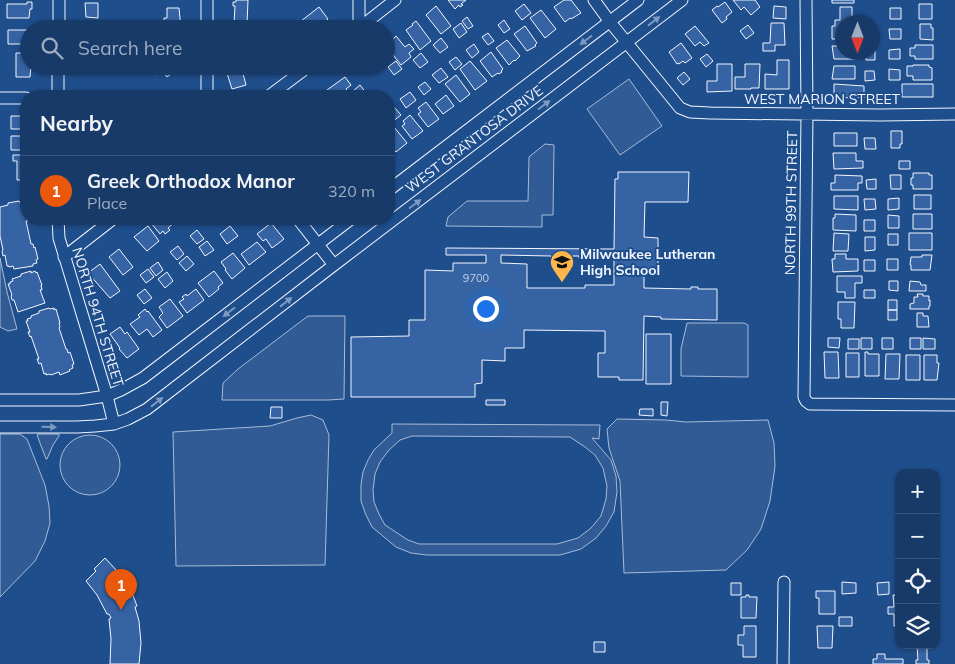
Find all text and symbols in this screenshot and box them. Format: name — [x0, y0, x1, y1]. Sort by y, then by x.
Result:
north arrow — [835, 15, 880, 60]
one-way arrow — [648, 16, 661, 26]
search box — [20, 20, 395, 75]
icon: search — [38, 34, 66, 62]
one-way arrow — [579, 35, 593, 45]
text: Search here — [78, 36, 182, 60]
street label: WEST GRANTOSA DRIVE — [402, 81, 546, 197]
street label: WEST MARION STREET — [744, 90, 901, 108]
one-way arrow — [537, 100, 550, 111]
text: Nearby — [40, 110, 113, 136]
street label: NORTH 99TH STREET — [781, 130, 801, 275]
text: Greek Orthodox Manor — [87, 169, 295, 193]
text: 1 — [51, 181, 61, 201]
text: 320 m — [328, 181, 375, 201]
text: Place — [87, 193, 127, 213]
one-way arrow — [408, 198, 421, 209]
street label: NORTH 94TH STREET — [68, 245, 128, 389]
place label: Milwaukee Lutheran High School — [580, 245, 716, 279]
school or university icon: Milwaukee Lutheran High School — [549, 249, 575, 283]
house number: 9700 — [463, 271, 490, 285]
your location — [473, 296, 499, 322]
one-way arrow — [279, 297, 292, 308]
one-way arrow — [222, 307, 236, 317]
one-way arrow — [150, 396, 163, 407]
one-way arrow — [41, 423, 57, 431]
map controls — [895, 469, 940, 649]
button: + — [895, 469, 940, 514]
button: − — [895, 514, 940, 559]
button: locate — [895, 559, 940, 604]
pin: 1 — [105, 569, 137, 610]
button: layers — [895, 604, 940, 649]

